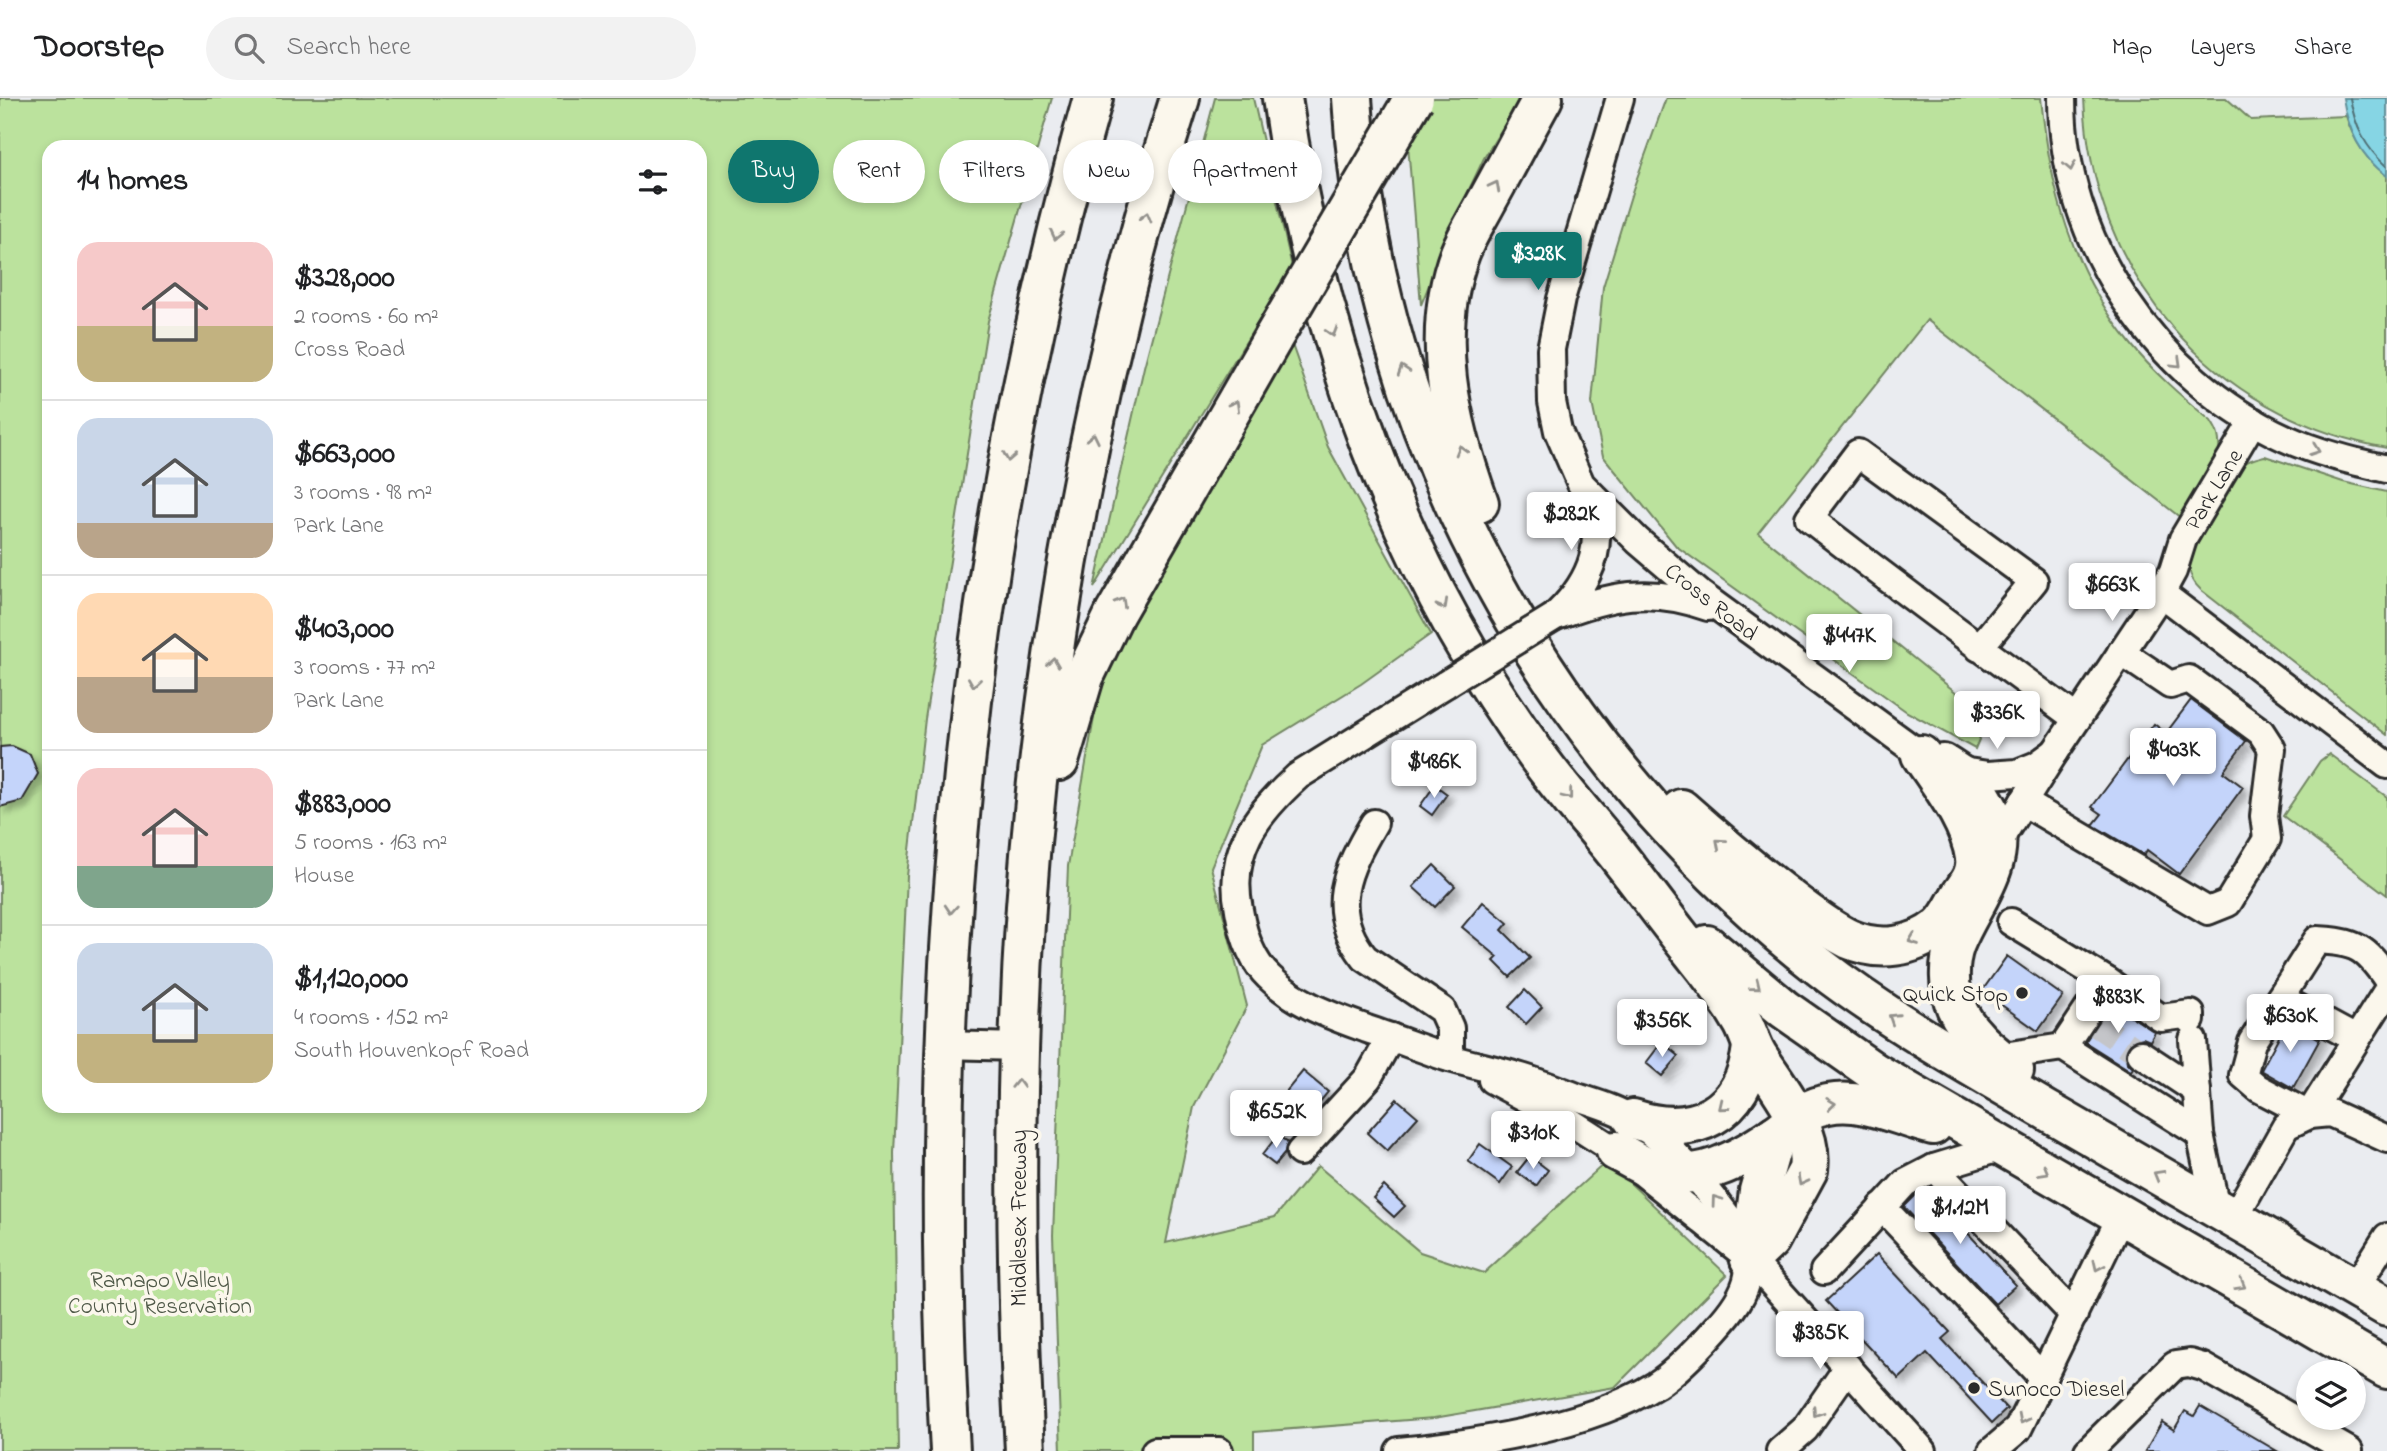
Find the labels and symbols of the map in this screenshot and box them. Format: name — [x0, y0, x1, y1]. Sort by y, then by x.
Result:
one-way arrow — [2062, 160, 2077, 172]
one-way arrow — [1487, 181, 1500, 193]
one-way arrow — [1137, 211, 1152, 223]
one-way arrow — [1050, 229, 1064, 241]
pin: $328K — [1489, 232, 1587, 292]
one-way arrow — [1323, 326, 1338, 338]
one-way arrow — [2169, 354, 2182, 367]
one-way arrow — [1397, 364, 1411, 376]
one-way arrow — [1226, 400, 1239, 413]
one-way arrow — [1085, 432, 1099, 444]
one-way arrow — [2309, 442, 2321, 456]
street label: Park Lane — [2178, 443, 2253, 537]
one-way arrow — [1455, 444, 1470, 456]
one-way arrow — [1002, 452, 1017, 463]
pin: $282K — [1522, 492, 1620, 552]
street label: Cross Road — [1657, 556, 1764, 650]
pin: $663K — [2063, 564, 2161, 623]
one-way arrow — [1113, 597, 1126, 609]
one-way arrow — [1435, 598, 1448, 611]
pin: $447K — [1800, 614, 1898, 674]
one-way arrow — [1045, 656, 1060, 668]
one-way arrow — [966, 676, 981, 688]
pin: $336K — [1948, 692, 2046, 751]
pin: $403K — [2124, 728, 2222, 788]
pin: $486K — [1385, 740, 1483, 800]
one-way arrow — [1559, 787, 1572, 800]
one-way arrow — [1715, 839, 1728, 851]
one-way arrow — [944, 903, 959, 914]
one-way arrow — [1908, 932, 1920, 946]
pin: $883K — [2069, 976, 2167, 1035]
one-way arrow — [1748, 978, 1761, 990]
place label: Quick Stop — [1903, 979, 2008, 1012]
marker: Quick Stop — [2014, 985, 2030, 1001]
pin: $630K — [2241, 995, 2339, 1054]
pin: $356K — [1613, 1000, 1711, 1059]
one-way arrow — [1887, 1013, 1900, 1026]
one-way arrow — [1010, 1079, 1026, 1089]
pin: $652K — [1227, 1090, 1325, 1150]
one-way arrow — [1826, 1097, 1837, 1112]
one-way arrow — [1718, 1098, 1731, 1110]
pin: $310K — [1484, 1112, 1582, 1171]
street label: Middlesex Freeway — [1004, 1129, 1039, 1307]
one-way arrow — [2037, 1163, 2050, 1176]
one-way arrow — [2153, 1170, 2166, 1183]
one-way arrow — [1797, 1174, 1810, 1186]
pin: $1.12M — [1903, 1186, 2017, 1246]
one-way arrow — [1711, 1196, 1724, 1208]
one-way arrow — [2092, 1258, 2106, 1271]
park label: Ramapo Valley County Reservation — [68, 1265, 252, 1326]
one-way arrow — [2234, 1277, 2247, 1290]
pin: $385K — [1771, 1312, 1869, 1371]
place label: Sunoco Diesel — [1988, 1374, 2124, 1407]
marker: Sunoco Diesel — [1966, 1380, 1982, 1396]
one-way arrow — [1812, 1404, 1825, 1417]
one-way arrow — [2018, 1412, 2032, 1424]

